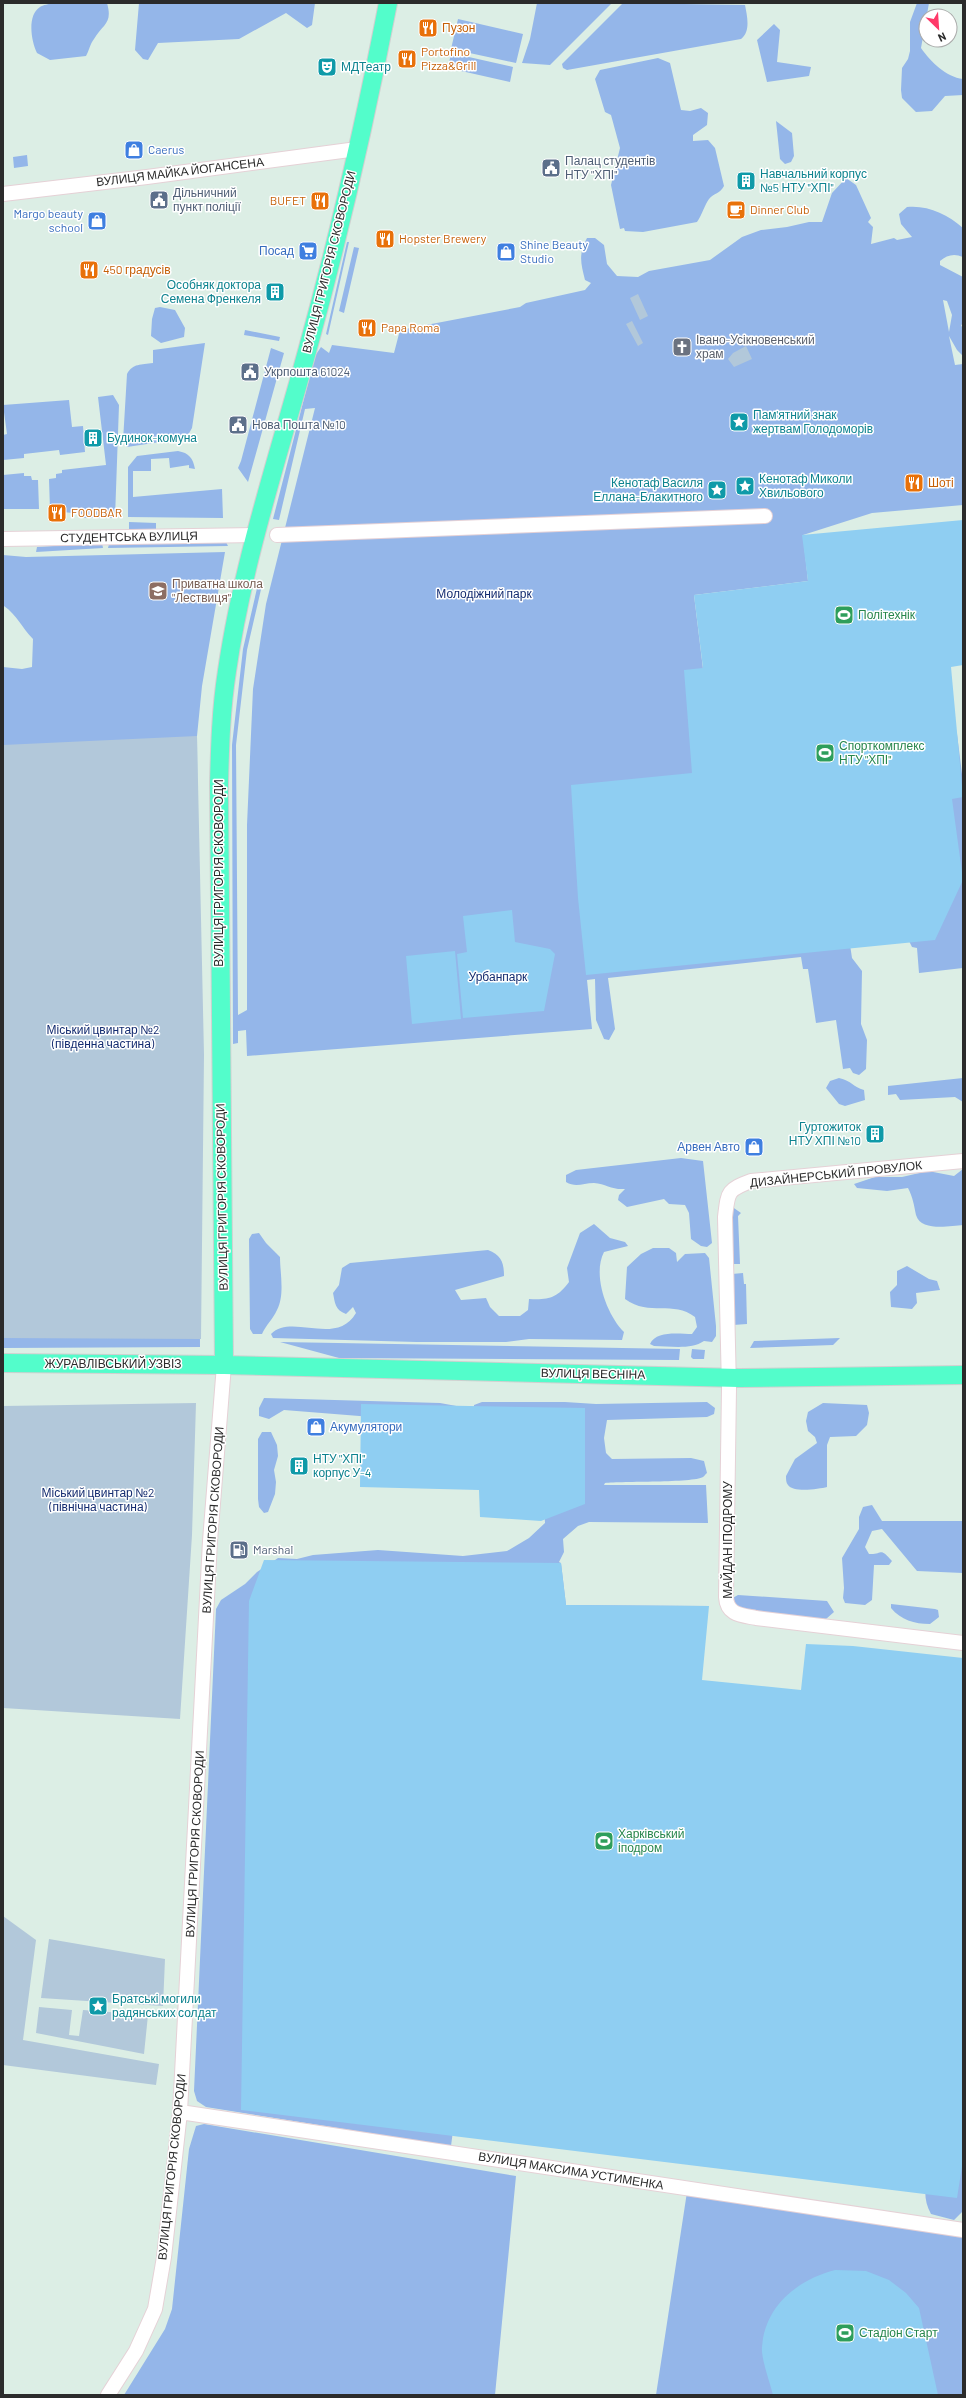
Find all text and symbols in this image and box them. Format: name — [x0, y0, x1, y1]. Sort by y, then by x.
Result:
north arrow — [918, 8, 958, 48]
restaurant icon: Пузон — [417, 17, 439, 39]
place label: Пузон — [442, 20, 475, 35]
text: N — [936, 30, 949, 45]
place label: Portofino Pizza&Grill — [421, 44, 476, 72]
restaurant icon: Portofino Pizza&Grill — [396, 48, 418, 70]
theatre icon: МДТеатр — [316, 56, 338, 78]
place label: МДТеатр — [341, 59, 391, 74]
shop icon: Caerus — [123, 139, 145, 161]
place label: Caerus — [148, 142, 185, 156]
place label: Палац студентів НТУ "ХПІ" — [565, 153, 655, 181]
street label: ВУЛИЦЯ МАЙКА ЙОГАНСЕНА — [95, 154, 265, 189]
public building icon: Палац студентів НТУ "ХПІ" — [540, 157, 562, 179]
place label: Навчальний корпус №5 НТУ "ХПІ" — [760, 166, 867, 194]
street label: ВУЛИЦЯ ГРИГОРІЯ СКОВОРОДИ — [299, 169, 358, 355]
building icon: Навчальний корпус №5 НТУ "ХПІ" — [735, 170, 757, 192]
place label: Дільничний пункт поліції — [173, 185, 242, 214]
public building icon: Дільничний пункт поліції — [148, 189, 170, 211]
restaurant icon: BUFET — [309, 190, 331, 212]
place label: BUFET — [270, 193, 306, 207]
cafe icon: Dinner Club — [725, 199, 747, 221]
place label: Dinner Club — [750, 202, 810, 216]
place label: Margo beauty school — [13, 206, 83, 234]
shop icon: Margo beauty school — [86, 210, 108, 232]
restaurant icon: Hopster Brewery — [374, 228, 396, 250]
place label: Hopster Brewery — [399, 231, 487, 245]
place label: Shine Beauty Studio — [520, 237, 589, 265]
supermarket icon: Посад — [297, 240, 319, 262]
shop icon: Shine Beauty Studio — [495, 241, 517, 263]
place label: Посад — [259, 243, 294, 258]
restaurant icon: 450 градусів — [78, 259, 100, 281]
place label: 450 градусів — [103, 262, 171, 277]
place label: Особняк доктора Семена Френкеля — [161, 277, 261, 306]
building icon: Особняк доктора Семена Френкеля — [264, 281, 286, 303]
restaurant icon: Papa Roma — [356, 317, 378, 339]
place label: Papa Roma — [381, 320, 439, 334]
place label: Івано-Усікновенський храм — [696, 332, 815, 361]
church icon: Івано-Усікновенський храм — [671, 336, 693, 358]
public building icon: Укрпошта 61024 — [239, 361, 261, 383]
place label: Укрпошта 61024 — [264, 364, 350, 379]
place label: Пам'ятний знак жертвам Голодоморів — [753, 407, 873, 436]
place icon: Пам'ятний знак жертвам Голодоморів — [728, 411, 750, 433]
public building icon: Нова Пошта №10 — [227, 414, 249, 436]
place label: Нова Пошта №10 — [252, 417, 346, 431]
building icon: Будинок-комуна — [82, 427, 104, 449]
place label: Будинок-комуна — [107, 430, 197, 445]
place label: Кенотаф Миколи Хвильового — [759, 471, 852, 499]
restaurant icon: Шоті — [903, 472, 925, 494]
place label: Кенотаф Василя Еллана-Блакитного — [593, 475, 703, 503]
place icon: Кенотаф Миколи Хвильового — [734, 475, 756, 497]
place label: Шоті — [928, 475, 954, 489]
place icon: Кенотаф Василя Еллана-Блакитного — [706, 479, 728, 501]
restaurant icon: FOODBAR — [46, 502, 68, 524]
place label: FOODBAR — [71, 505, 122, 519]
street label: СТУДЕНТСЬКА ВУЛИЦЯ — [60, 528, 198, 545]
place label: Приватна школа "Лествиця" — [172, 576, 263, 605]
school or university icon: Приватна школа "Лествиця" — [147, 580, 169, 602]
park label: Молодіжний парк — [436, 586, 532, 601]
sports icon: Політехнік — [833, 604, 855, 626]
place label: Політехнік — [858, 607, 916, 621]
place label: Спорткомплекс НТУ "ХПІ" — [839, 738, 925, 766]
sports icon: Спорткомплекс НТУ "ХПІ" — [814, 742, 836, 764]
street label: ВУЛИЦЯ ГРИГОРІЯ СКОВОРОДИ — [211, 779, 226, 967]
park label: Урбанпарк — [469, 969, 528, 984]
park label: Міський цвинтар №2 (південна частина) — [47, 1022, 159, 1051]
street label: ВУЛИЦЯ ГРИГОРІЯ СКОВОРОДИ — [212, 1103, 231, 1291]
place label: Гуртожиток НТУ ХПІ №10 — [789, 1119, 862, 1147]
building icon: Гуртожиток НТУ ХПІ №10 — [864, 1123, 886, 1145]
shop icon: Арвен Авто — [743, 1136, 765, 1158]
place label: Арвен Авто — [677, 1139, 740, 1154]
street label: ДИЗАЙНЕРСЬКИЙ ПРОВУЛОК — [749, 1157, 923, 1190]
street label: ЖУРАВЛІВСЬКИЙ УЗВІЗ — [44, 1356, 182, 1370]
street label: ВУЛИЦЯ ВЕСНІНА — [541, 1365, 645, 1382]
shop icon: Акумулятори — [305, 1416, 327, 1438]
place label: Акумулятори — [330, 1419, 402, 1434]
street label: ВУЛИЦЯ ГРИГОРІЯ СКОВОРОДИ — [198, 1426, 227, 1614]
place label: НТУ "ХПІ" корпус У-4 — [313, 1451, 371, 1480]
building icon: НТУ "ХПІ" корпус У-4 — [288, 1455, 310, 1477]
street label: МАЙДАН ІПОДРОМУ — [720, 1481, 735, 1599]
park label: Міський цвинтар №2 (північна частина) — [42, 1485, 154, 1513]
fuel station icon: Marshal — [228, 1539, 250, 1561]
place label: Marshal — [253, 1542, 293, 1556]
street label: ВУЛИЦЯ ГРИГОРІЯ СКОВОРОДИ — [182, 1750, 207, 1938]
place label: Харківський іподром — [618, 1826, 684, 1855]
sports icon: Харківський іподром — [593, 1830, 615, 1852]
place label: Братські могили радянських солдат — [112, 1991, 217, 2020]
place icon: Братські могили радянських солдат — [87, 1995, 109, 2017]
street label: ВУЛИЦЯ ГРИГОРІЯ СКОВОРОДИ — [154, 2073, 189, 2261]
street label: ВУЛИЦЯ МАКСИМА УСТИМЕНКА — [477, 2148, 665, 2193]
sports icon: Стадіон Старт — [834, 2322, 856, 2344]
place label: Стадіон Старт — [859, 2325, 938, 2340]

